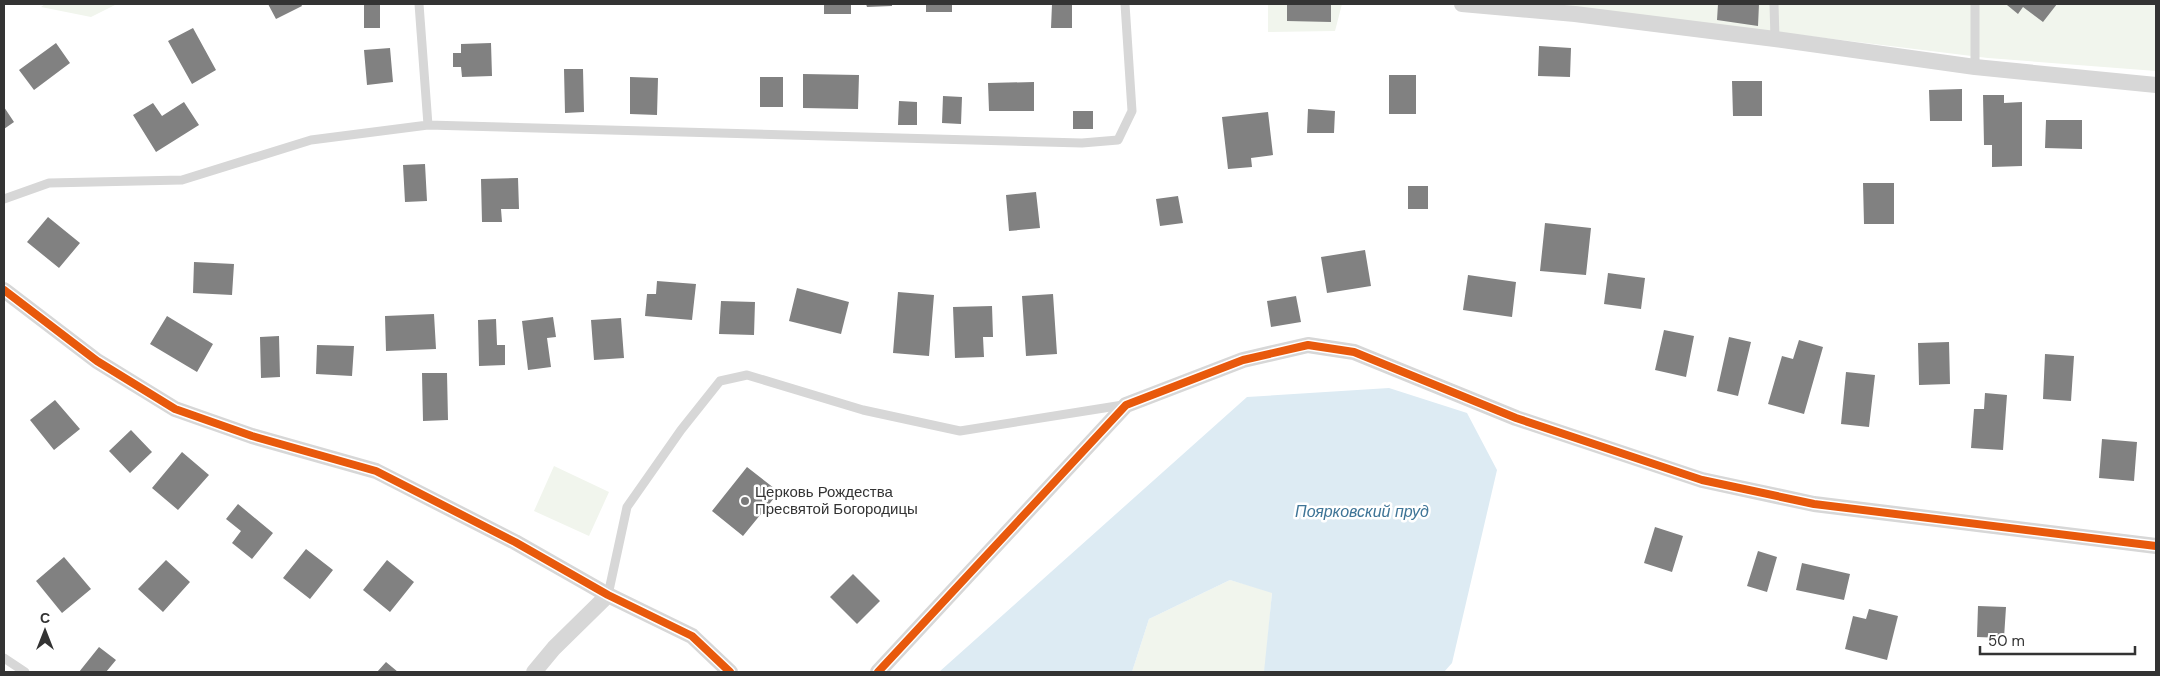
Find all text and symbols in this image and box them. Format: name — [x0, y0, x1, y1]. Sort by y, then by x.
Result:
place label: Церковь Рождества Пресвятой Богородицы — [755, 482, 918, 519]
marker: Церковь Рождества Пресвятой Богородицы — [739, 495, 751, 507]
water label: Поярковский пруд — [1295, 501, 1429, 522]
north arrow — [20, 606, 70, 656]
text: С — [40, 609, 50, 627]
scale bar — [1980, 624, 2135, 656]
text: 50 m — [1988, 631, 2025, 651]

